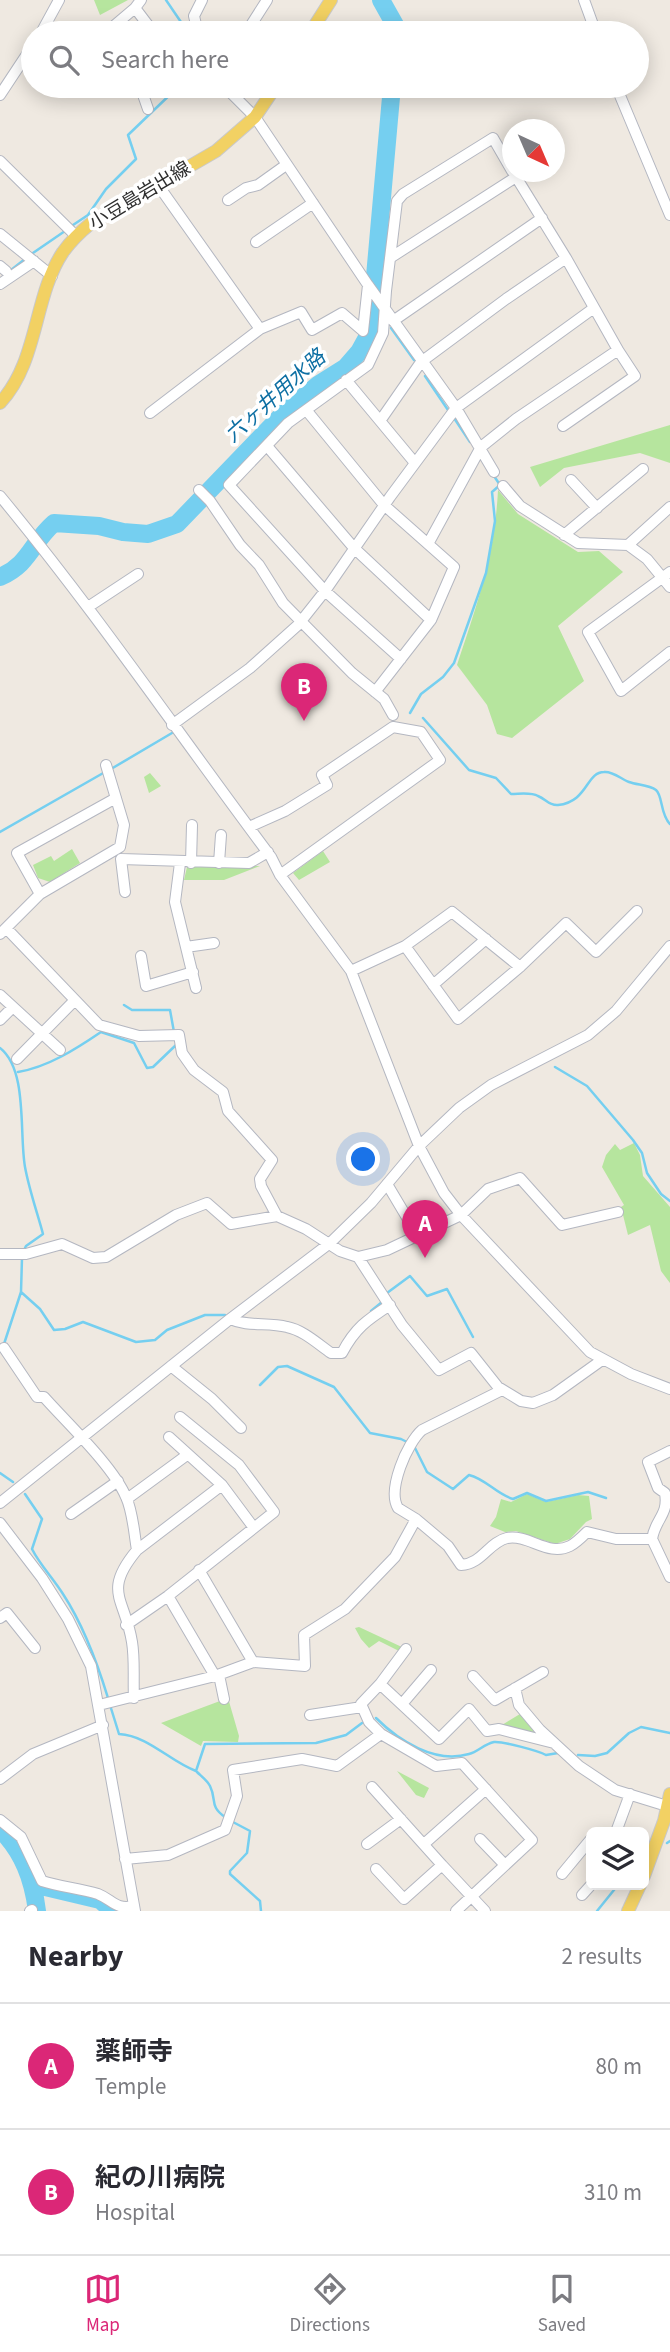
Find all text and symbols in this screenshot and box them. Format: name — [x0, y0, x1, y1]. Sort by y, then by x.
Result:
search box — [21, 21, 649, 98]
icon: search — [45, 41, 83, 79]
text: Search here — [101, 41, 229, 78]
north arrow — [502, 119, 565, 182]
street label: 小豆島岩出線 — [84, 155, 196, 237]
water label: 六ヶ井用水路 — [218, 341, 333, 449]
pin: B — [281, 663, 327, 721]
your location — [346, 1142, 380, 1176]
pin: A — [402, 1200, 448, 1258]
map controls — [586, 1827, 649, 1890]
button: layers — [586, 1827, 649, 1890]
text: Nearby — [28, 1935, 123, 1978]
text: 2 results — [562, 1940, 642, 1973]
text: 薬師寺 — [95, 2033, 173, 2070]
text: A — [44, 2050, 58, 2083]
text: 80 m — [595, 2050, 642, 2083]
text: Temple — [95, 2070, 166, 2103]
text: 紀の川病院 — [95, 2159, 225, 2196]
text: B — [44, 2176, 58, 2209]
text: 310 m — [584, 2176, 642, 2209]
text: Hospital — [95, 2196, 175, 2229]
tab: Map — [84, 2270, 122, 2339]
tab: Directions — [290, 2270, 370, 2339]
tab: Saved — [538, 2270, 586, 2339]

